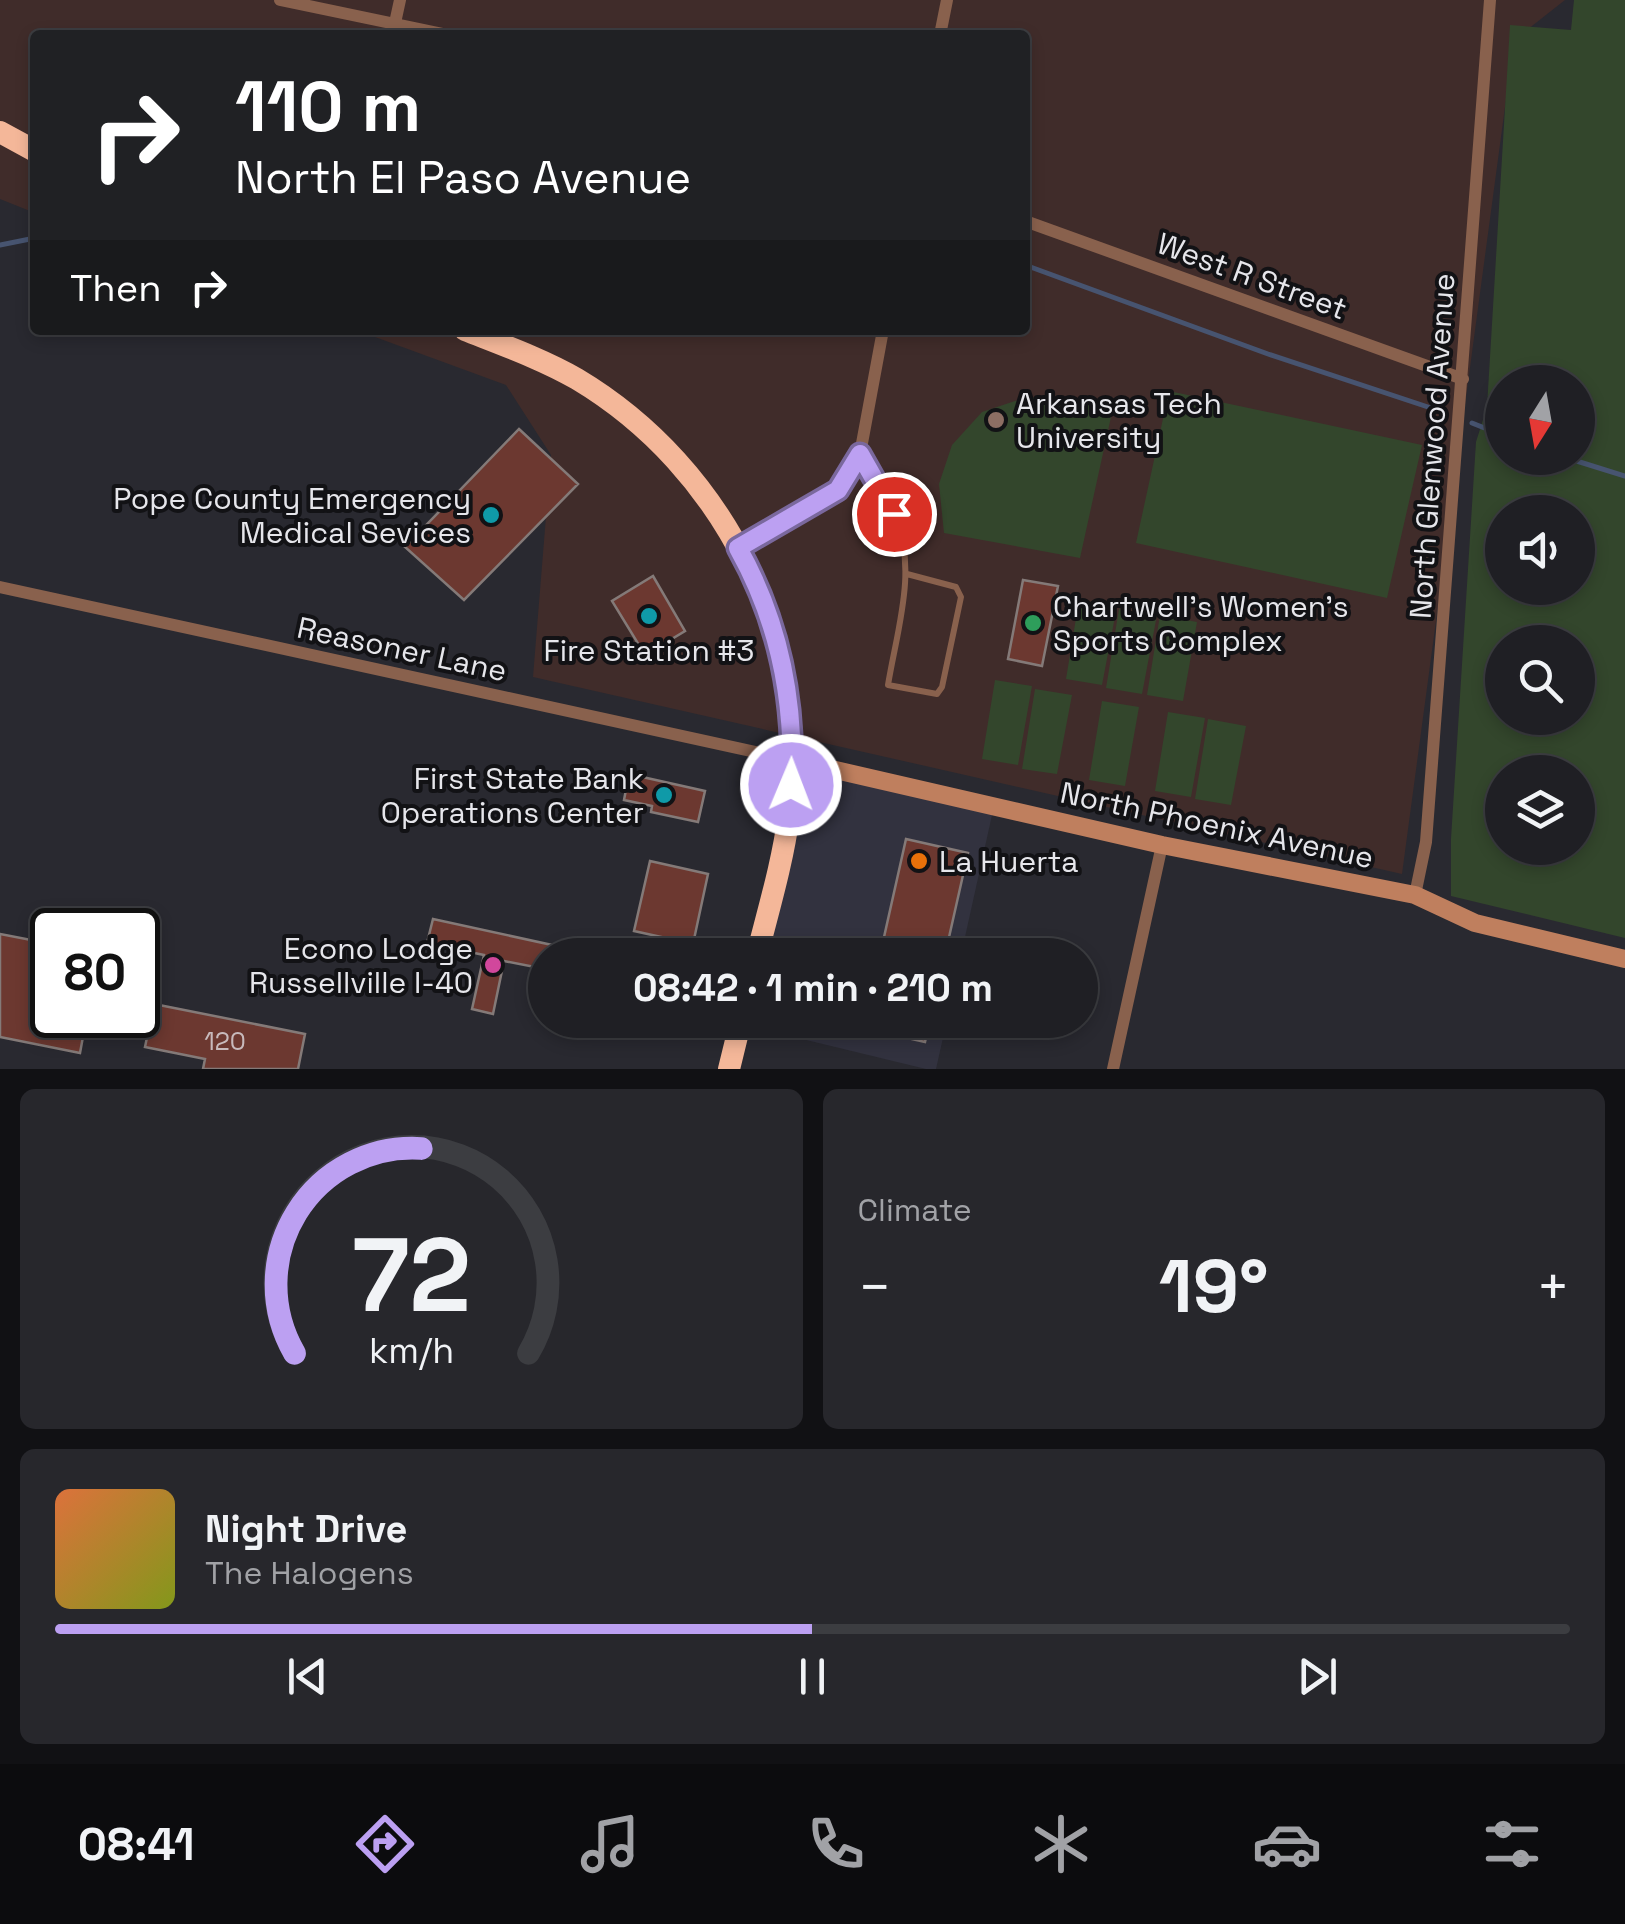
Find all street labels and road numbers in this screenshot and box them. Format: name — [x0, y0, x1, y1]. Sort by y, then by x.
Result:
street label: West R Street — [1152, 224, 1352, 328]
street label: North Glenwood Avenue — [1400, 272, 1464, 620]
street label: Reasoner Lane — [294, 608, 510, 690]
street label: North Phoenix Avenue — [1057, 773, 1377, 877]

